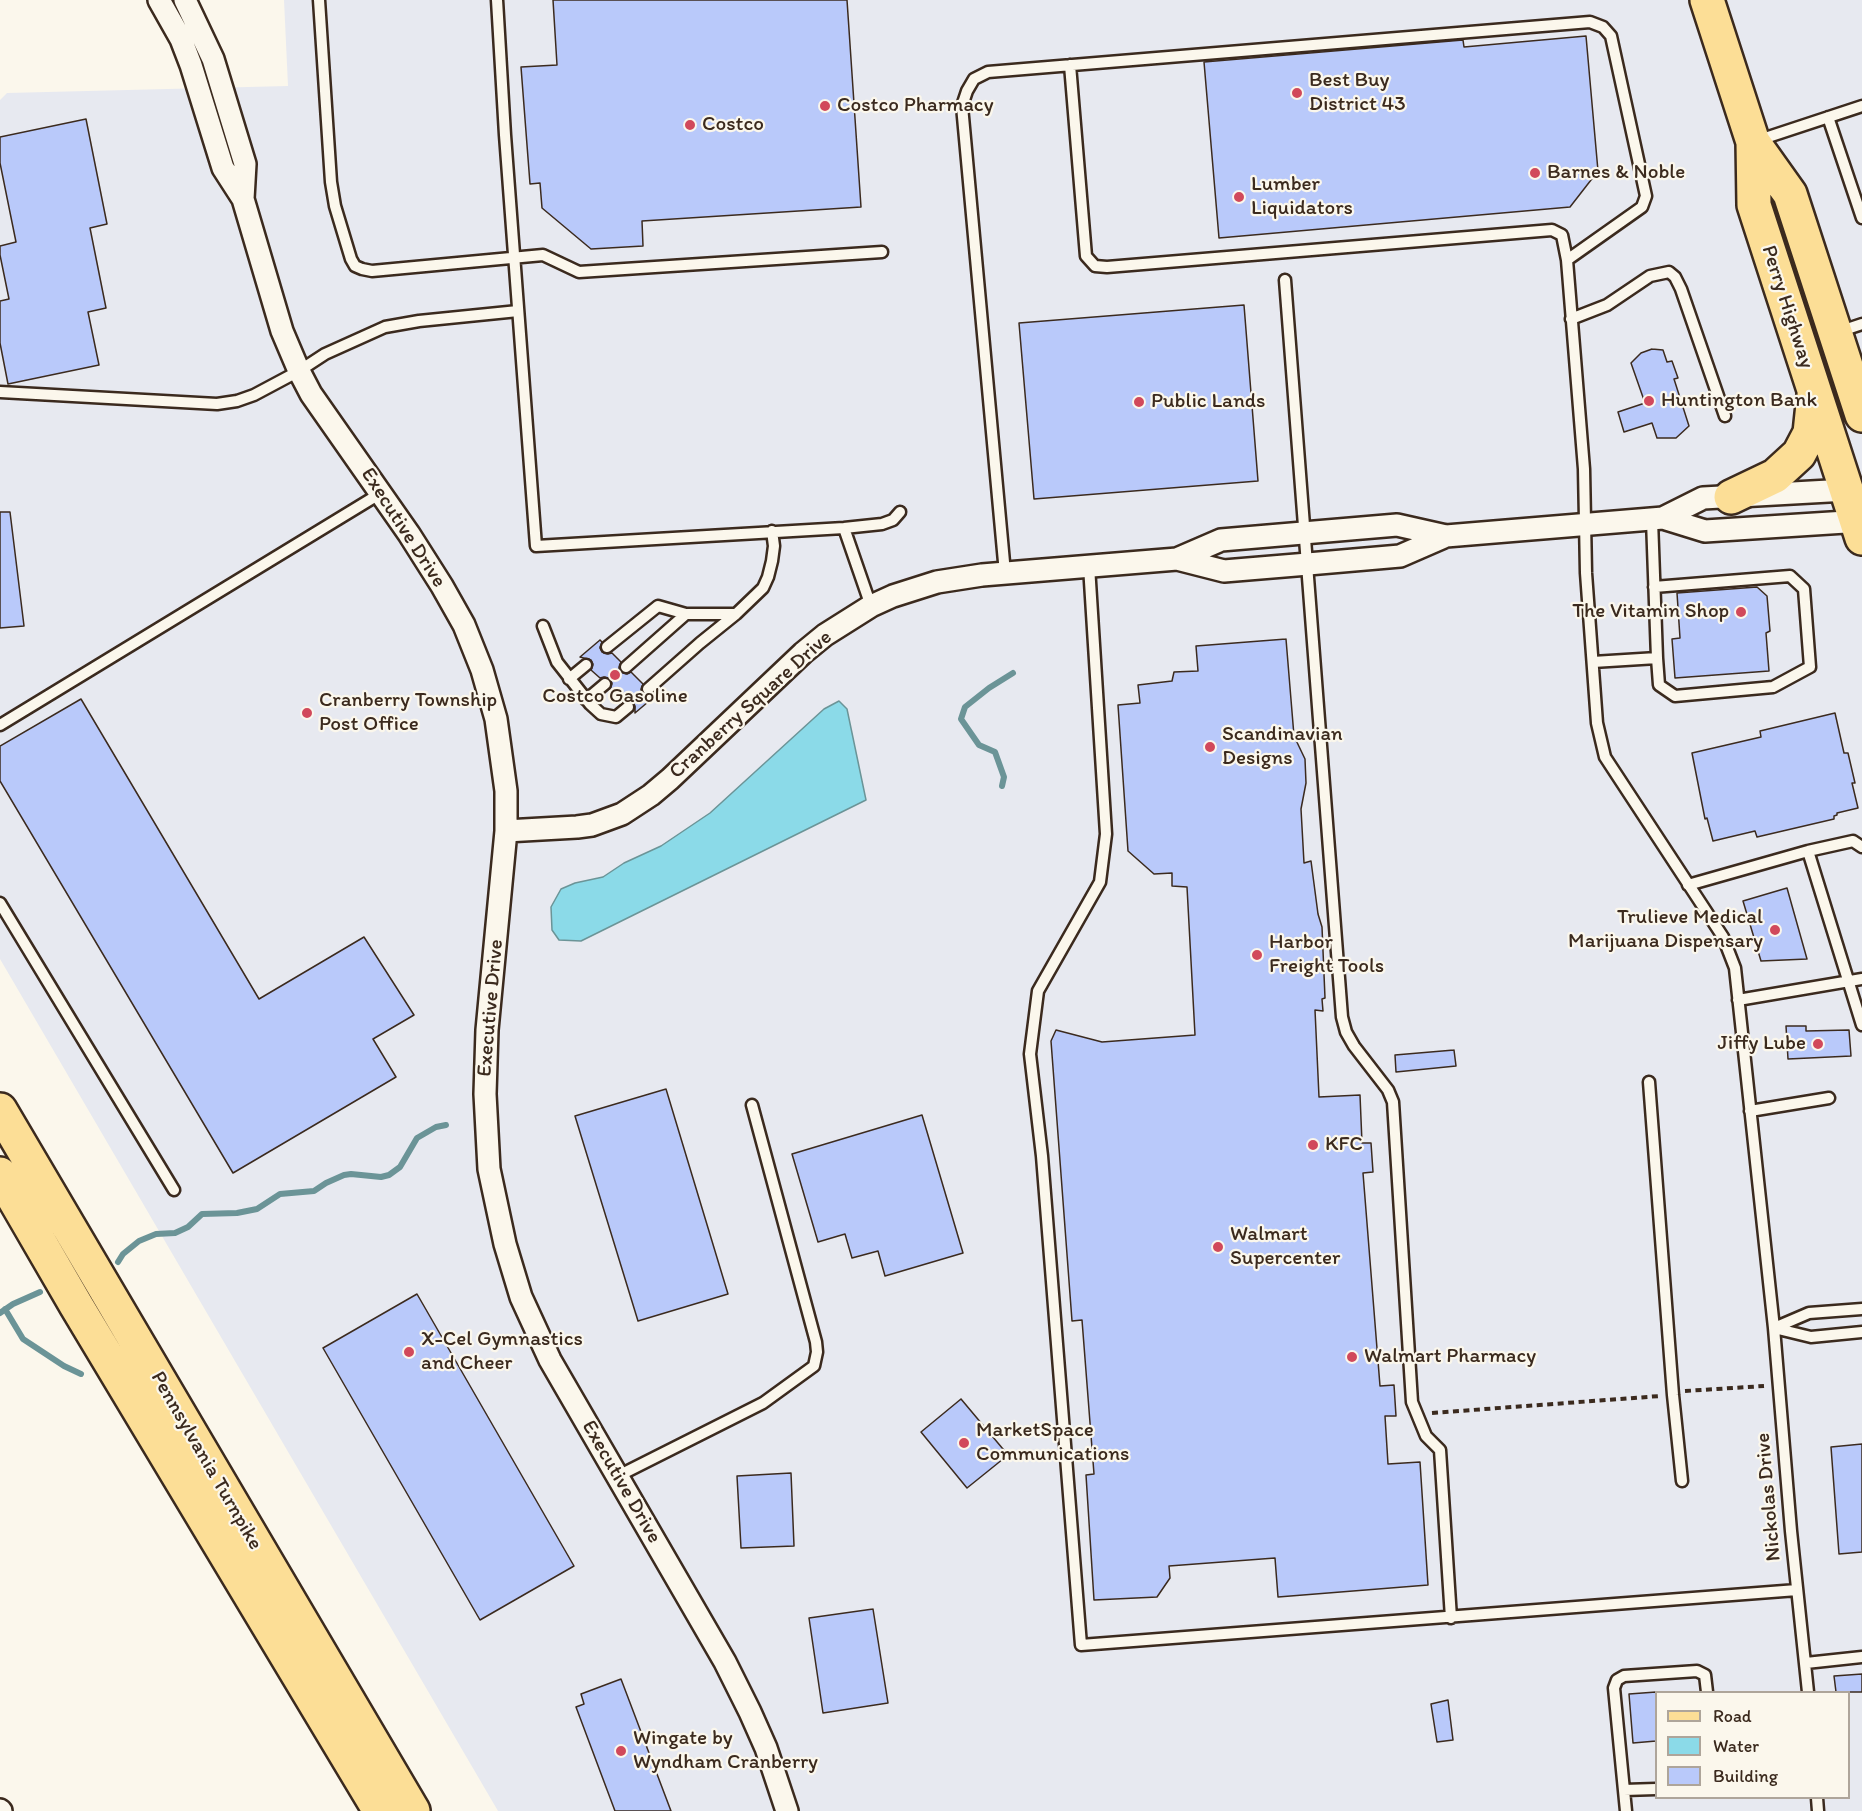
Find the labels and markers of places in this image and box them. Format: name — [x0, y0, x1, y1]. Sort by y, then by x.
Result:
place label: Best Buy District 43 — [1309, 68, 1406, 118]
marker: Best Buy District 43 — [1290, 86, 1304, 100]
place label: Costco Pharmacy — [837, 93, 994, 119]
marker: Costco Pharmacy — [818, 99, 832, 113]
place label: Costco — [702, 112, 764, 138]
marker: Costco — [683, 118, 697, 132]
place label: Barnes & Noble — [1547, 160, 1685, 186]
marker: Barnes & Noble — [1528, 166, 1542, 180]
place label: Lumber Liquidators — [1251, 172, 1353, 222]
marker: Lumber Liquidators — [1232, 190, 1246, 204]
place label: Huntington Bank — [1661, 388, 1817, 414]
place label: Public Lands — [1151, 389, 1266, 415]
marker: Huntington Bank — [1642, 394, 1656, 408]
marker: Public Lands — [1132, 395, 1146, 409]
place label: The Vitamin Shop — [1572, 599, 1729, 625]
marker: The Vitamin Shop — [1734, 605, 1748, 619]
marker: Costco Gasoline — [608, 668, 622, 682]
place label: Costco Gasoline — [542, 684, 688, 710]
place label: Cranberry Township Post Office — [319, 688, 497, 738]
marker: Cranberry Township Post Office — [300, 706, 314, 720]
place label: Scandinavian Designs — [1222, 722, 1343, 772]
marker: Scandinavian Designs — [1203, 740, 1217, 754]
place label: Trulieve Medical Marijuana Dispensary — [1568, 905, 1763, 955]
marker: Trulieve Medical Marijuana Dispensary — [1768, 923, 1782, 937]
place label: Harbor Freight Tools — [1269, 930, 1384, 980]
marker: Harbor Freight Tools — [1250, 948, 1264, 962]
place label: Jiffy Lube — [1718, 1031, 1806, 1057]
marker: Jiffy Lube — [1811, 1037, 1825, 1051]
place label: KFC — [1325, 1132, 1363, 1158]
marker: KFC — [1306, 1138, 1320, 1152]
place label: Walmart Supercenter — [1230, 1222, 1340, 1272]
marker: Walmart Supercenter — [1211, 1240, 1225, 1254]
place label: X-Cel Gymnastics and Cheer — [421, 1327, 583, 1377]
place label: Walmart Pharmacy — [1364, 1344, 1536, 1370]
marker: X-Cel Gymnastics and Cheer — [402, 1345, 416, 1359]
marker: Walmart Pharmacy — [1345, 1350, 1359, 1364]
place label: MarketSpace Communications — [976, 1418, 1129, 1468]
marker: MarketSpace Communications — [957, 1436, 971, 1450]
place label: Wingate by Wyndham Cranberry — [633, 1726, 818, 1776]
marker: Wingate by Wyndham Cranberry — [614, 1744, 628, 1758]

